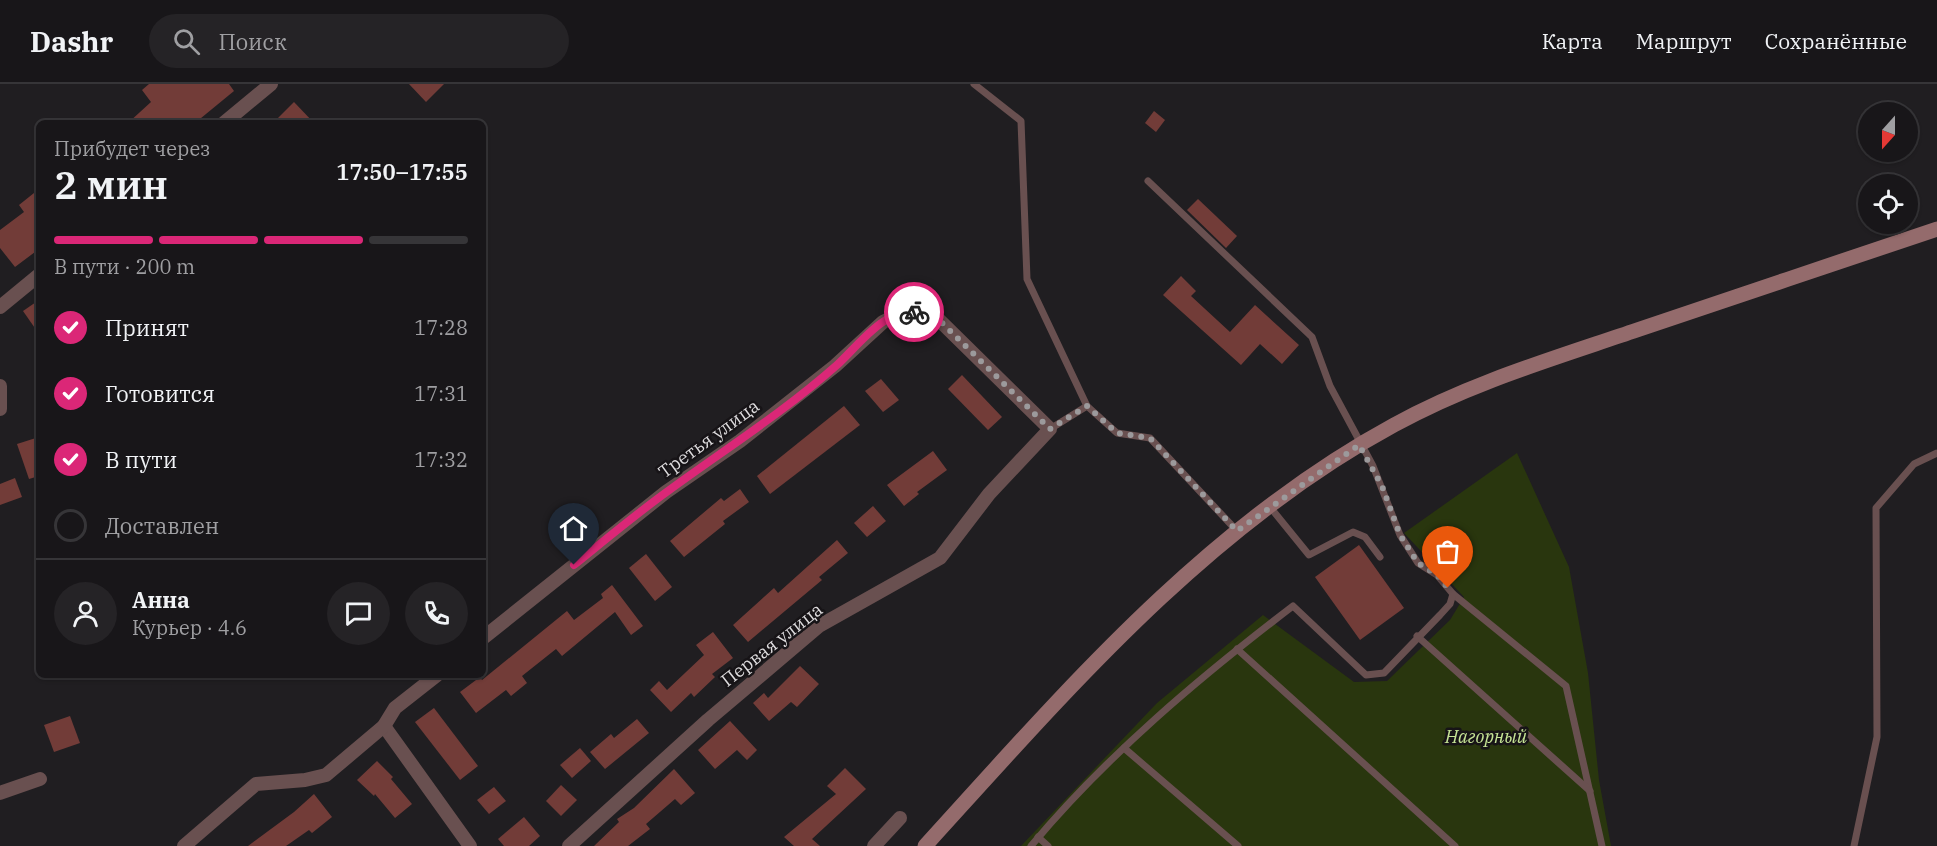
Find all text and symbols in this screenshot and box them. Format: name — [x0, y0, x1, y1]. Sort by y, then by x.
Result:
search box — [149, 14, 569, 68]
text: Dashr — [30, 23, 113, 60]
icon: search — [170, 25, 203, 58]
text: Поиск — [218, 27, 287, 56]
text: Карта — [1542, 27, 1603, 55]
text: Маршрут — [1636, 27, 1732, 55]
text: Сохранённые — [1765, 27, 1907, 55]
north arrow — [1858, 102, 1918, 162]
map controls — [1858, 102, 1918, 234]
text: Прибудет через — [54, 135, 210, 162]
text: 17:50–17:55 — [336, 157, 468, 186]
text: 2 мин — [54, 159, 168, 210]
button: locate — [1858, 174, 1918, 234]
text: В пути · 200 m — [54, 253, 195, 280]
courier — [884, 282, 944, 342]
icon: bike — [898, 296, 931, 329]
icon: check — [54, 311, 87, 344]
text: Принят — [105, 313, 189, 342]
text: 17:28 — [414, 314, 468, 341]
icon: check — [54, 377, 87, 410]
text: Готовится — [105, 379, 215, 408]
text: 17:31 — [414, 380, 468, 407]
street label: Третья улица — [654, 394, 764, 483]
icon: check — [54, 443, 87, 476]
text: В пути — [105, 445, 177, 474]
text: 17:32 — [414, 446, 468, 473]
pin — [548, 503, 599, 565]
text: Доставлен — [105, 511, 219, 540]
icon: home — [557, 512, 590, 545]
pin — [1422, 526, 1473, 588]
icon: bag — [1431, 535, 1464, 568]
button: person — [54, 582, 117, 645]
button: chat — [327, 582, 390, 645]
button: phone — [405, 582, 468, 645]
text: Анна — [132, 585, 190, 614]
street label: Первая улица — [716, 598, 827, 691]
text: Курьер · 4.6 — [132, 614, 247, 641]
park label: Нагорный — [1444, 725, 1528, 748]

